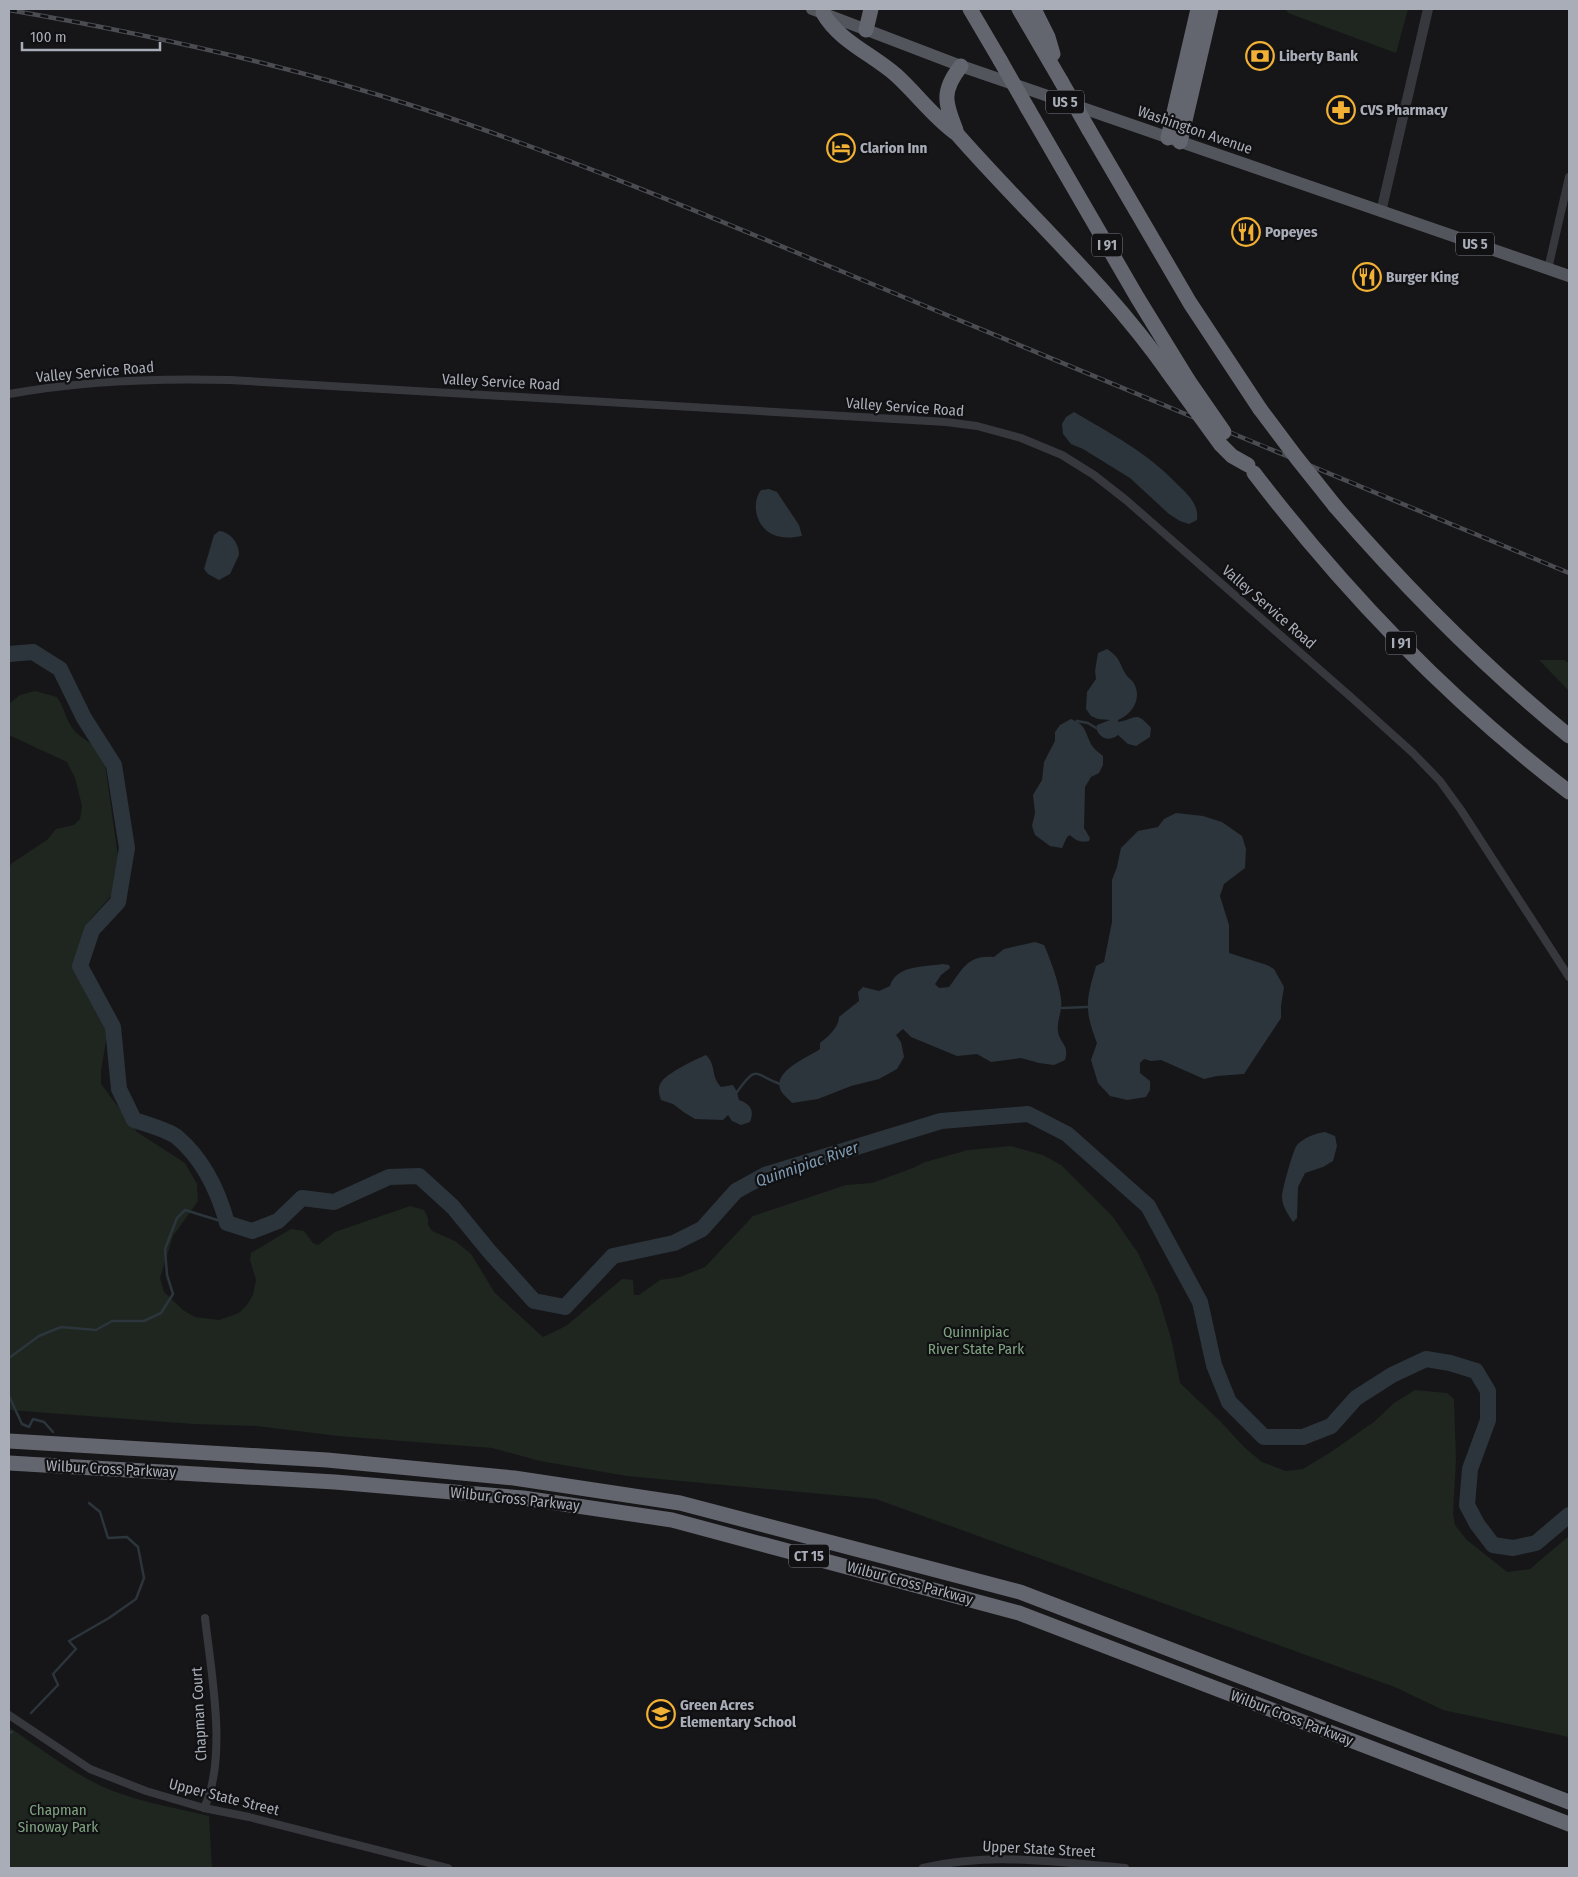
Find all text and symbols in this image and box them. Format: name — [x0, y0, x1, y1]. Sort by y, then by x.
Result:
scale bar — [22, 20, 160, 52]
text: 100 m — [30, 28, 67, 46]
bank icon: Liberty Bank — [1245, 41, 1275, 71]
place label: Liberty Bank — [1279, 47, 1358, 65]
road number: US 5 — [1046, 90, 1084, 114]
pharmacy icon: CVS Pharmacy — [1326, 95, 1356, 125]
place label: CVS Pharmacy — [1360, 101, 1449, 119]
street label: Washington Avenue — [1135, 102, 1255, 158]
hotel icon: Clarion Inn — [826, 133, 856, 163]
place label: Clarion Inn — [860, 139, 927, 157]
restaurant icon: Popeyes — [1231, 217, 1261, 247]
place label: Popeyes — [1265, 223, 1318, 241]
road number: US 5 — [1456, 232, 1494, 255]
road number: I 91 — [1092, 234, 1122, 256]
restaurant icon: Burger King — [1352, 262, 1382, 292]
place label: Burger King — [1386, 268, 1459, 286]
street label: Valley Service Road — [35, 358, 155, 386]
street label: Valley Service Road — [441, 370, 561, 394]
street label: Valley Service Road — [845, 394, 965, 420]
street label: Valley Service Road — [1218, 561, 1320, 653]
road number: I 91 — [1386, 632, 1416, 654]
water label: Quinnipiac River — [753, 1137, 861, 1190]
park label: Quinnipiac River State Park — [928, 1323, 1024, 1358]
street label: Wilbur Cross Parkway — [46, 1457, 177, 1481]
street label: Wilbur Cross Parkway — [449, 1483, 581, 1515]
road number: CT 15 — [789, 1544, 829, 1568]
street label: Wilbur Cross Parkway — [845, 1557, 975, 1609]
street label: Chapman Court — [188, 1666, 210, 1762]
street label: Wilbur Cross Parkway — [1228, 1686, 1356, 1750]
place label: Green Acres Elementary School — [680, 1696, 797, 1731]
school or university icon: Green Acres Elementary School — [646, 1699, 676, 1729]
street label: Upper State Street — [167, 1775, 281, 1819]
park label: Chapman Sinoway Park — [18, 1801, 98, 1836]
street label: Upper State Street — [982, 1837, 1096, 1861]

